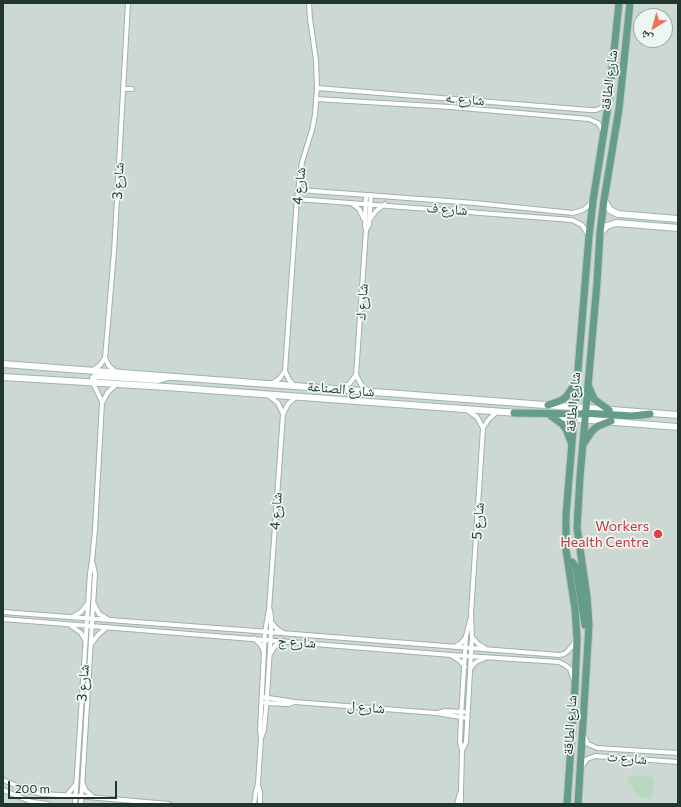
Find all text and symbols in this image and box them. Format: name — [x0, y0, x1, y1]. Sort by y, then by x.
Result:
north arrow — [633, 8, 673, 48]
text: ش — [638, 28, 655, 46]
street label: شارع الطاقة — [597, 49, 621, 111]
street label: شارع ـه — [445, 89, 485, 109]
street label: شارع 3 — [109, 162, 127, 200]
street label: شارع 4 — [289, 166, 309, 206]
street label: شارع ف — [426, 199, 468, 219]
street label: شارع ك — [352, 283, 372, 321]
street label: شارع الطاقة — [562, 371, 584, 433]
street label: شارع الصناعة — [307, 378, 375, 400]
street label: شارع 4 — [266, 492, 286, 530]
street label: شارع 5 — [468, 502, 488, 540]
place label: Workers Health Centre — [560, 518, 649, 550]
marker: Workers Health Centre — [652, 528, 664, 540]
street label: شارع ج — [277, 632, 317, 652]
street label: شارع 3 — [73, 664, 93, 702]
street label: شارع الطاقة — [560, 694, 580, 756]
street label: شارع ل — [347, 697, 385, 717]
street label: شارع ت — [606, 748, 648, 768]
scale bar — [10, 773, 119, 799]
text: 200 m — [15, 781, 50, 795]

